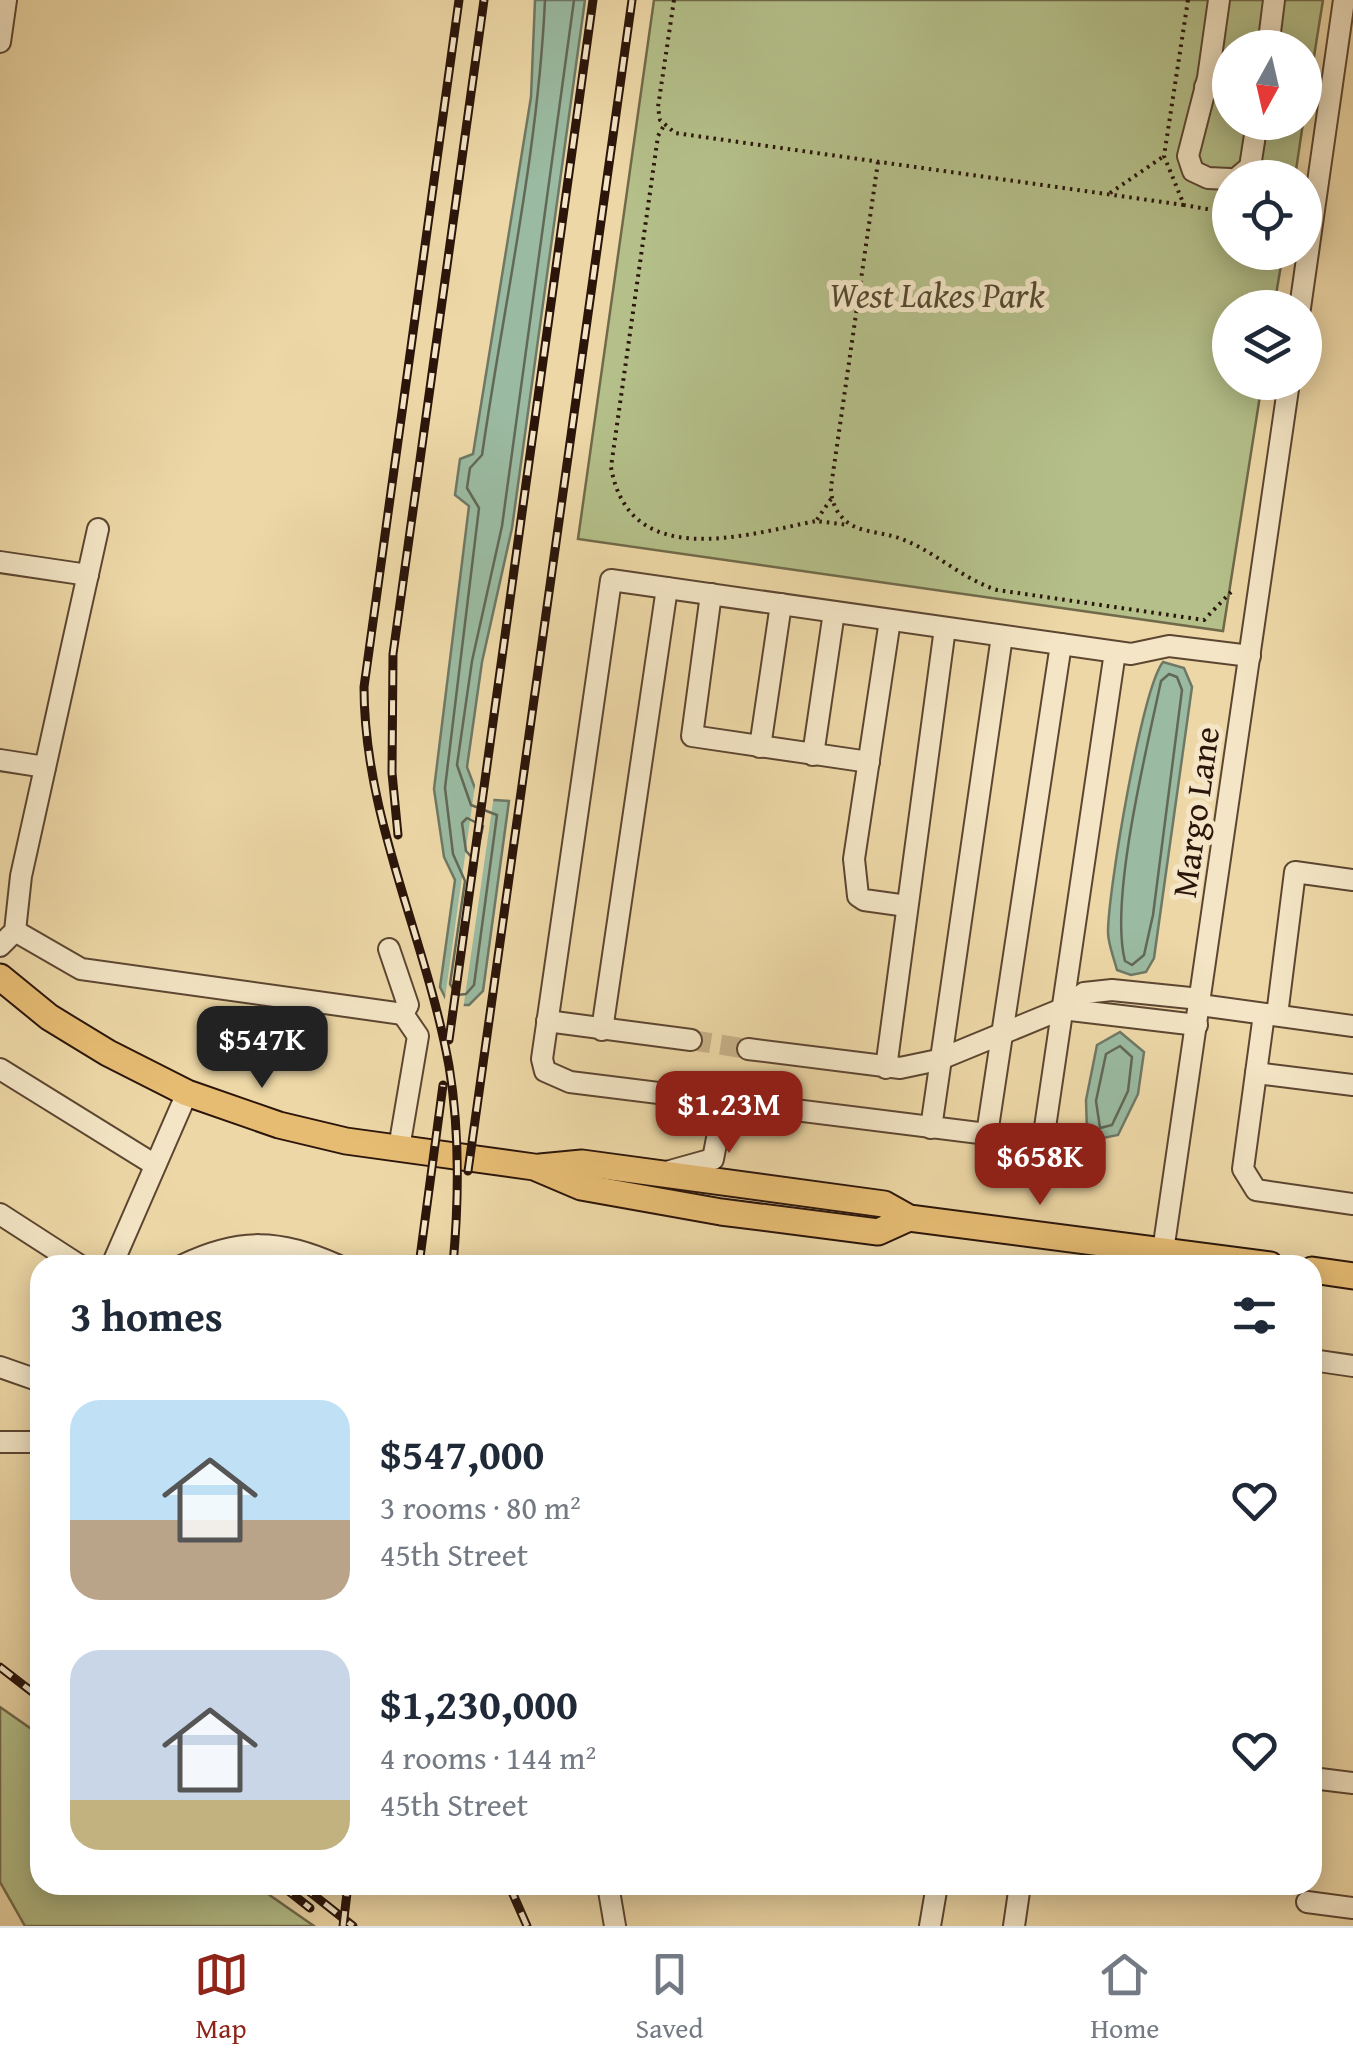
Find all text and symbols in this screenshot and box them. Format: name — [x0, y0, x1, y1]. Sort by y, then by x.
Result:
north arrow — [1212, 30, 1322, 140]
map controls — [1212, 30, 1322, 400]
button: locate — [1212, 160, 1322, 270]
park label: West Lakes Park — [830, 269, 1045, 320]
button: layers — [1212, 290, 1322, 400]
street label: Margo Lane — [1158, 723, 1232, 901]
pin: $547K — [192, 1006, 332, 1091]
text: $547K — [219, 1015, 305, 1062]
pin: $1.23M — [648, 1071, 810, 1156]
text: $1.23M — [678, 1080, 780, 1127]
pin: $658K — [970, 1123, 1110, 1208]
text: $658K — [997, 1132, 1083, 1179]
text: 3 homes — [70, 1285, 223, 1346]
icon: filters — [1227, 1288, 1282, 1343]
text: $547,000 — [380, 1423, 544, 1484]
icon: home — [150, 1440, 270, 1560]
icon: heart — [1227, 1473, 1282, 1528]
text: 3 rooms · 80 m² — [380, 1484, 581, 1531]
text: 45th Street — [380, 1531, 528, 1578]
text: $1,230,000 — [380, 1673, 578, 1734]
icon: home — [150, 1690, 270, 1810]
icon: heart — [1227, 1723, 1282, 1778]
text: 4 rooms · 144 m² — [380, 1734, 596, 1781]
text: 45th Street — [380, 1781, 528, 1828]
tab: Map — [194, 1947, 249, 2048]
tab: Saved — [636, 1947, 703, 2048]
tab: Home — [1091, 1947, 1159, 2048]

